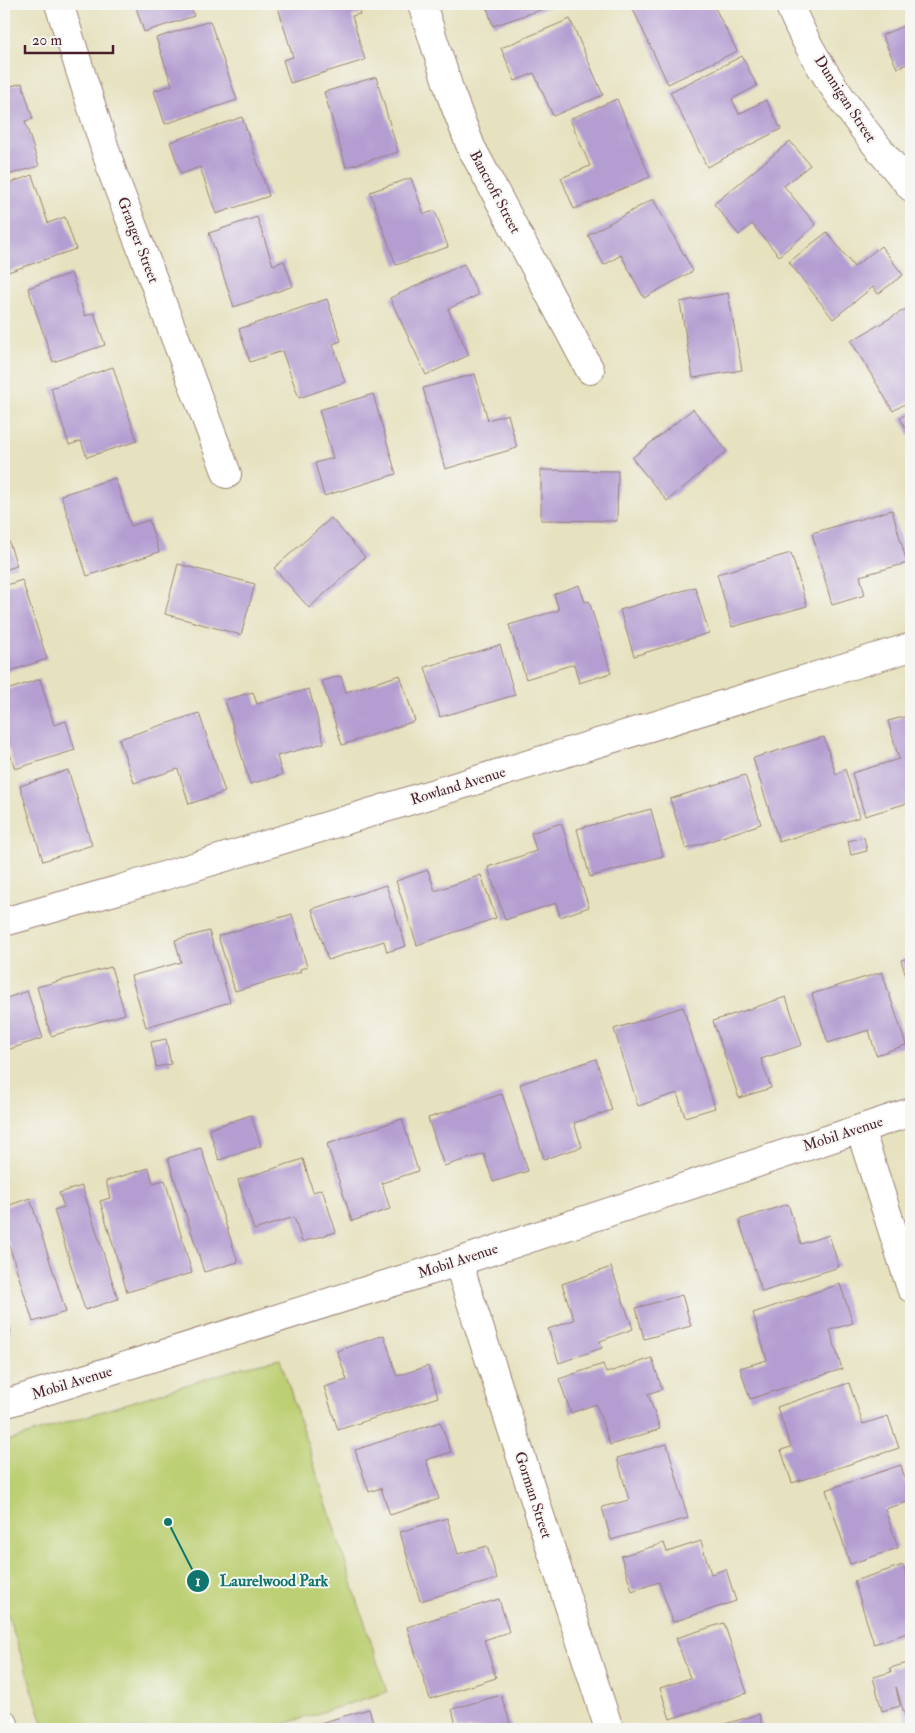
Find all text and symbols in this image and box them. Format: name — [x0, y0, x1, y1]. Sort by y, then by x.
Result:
scale bar — [25, 22, 112, 54]
text: 20 m — [32, 31, 62, 50]
street label: Dunnigan Street — [810, 52, 880, 146]
street label: Bancroft Street — [465, 147, 525, 237]
street label: Granger Street — [113, 194, 163, 286]
street label: Rowland Avenue — [408, 763, 508, 809]
street label: Mobil Avenue — [801, 1112, 885, 1156]
street label: Mobil Avenue — [416, 1239, 500, 1283]
street label: Mobil Avenue — [29, 1362, 115, 1404]
street label: Gorman Street — [510, 1449, 556, 1541]
callout: Laurelwood Park — [185, 1565, 339, 1596]
text: Laurelwood Park — [220, 1571, 329, 1591]
text: 1 — [195, 1572, 201, 1591]

